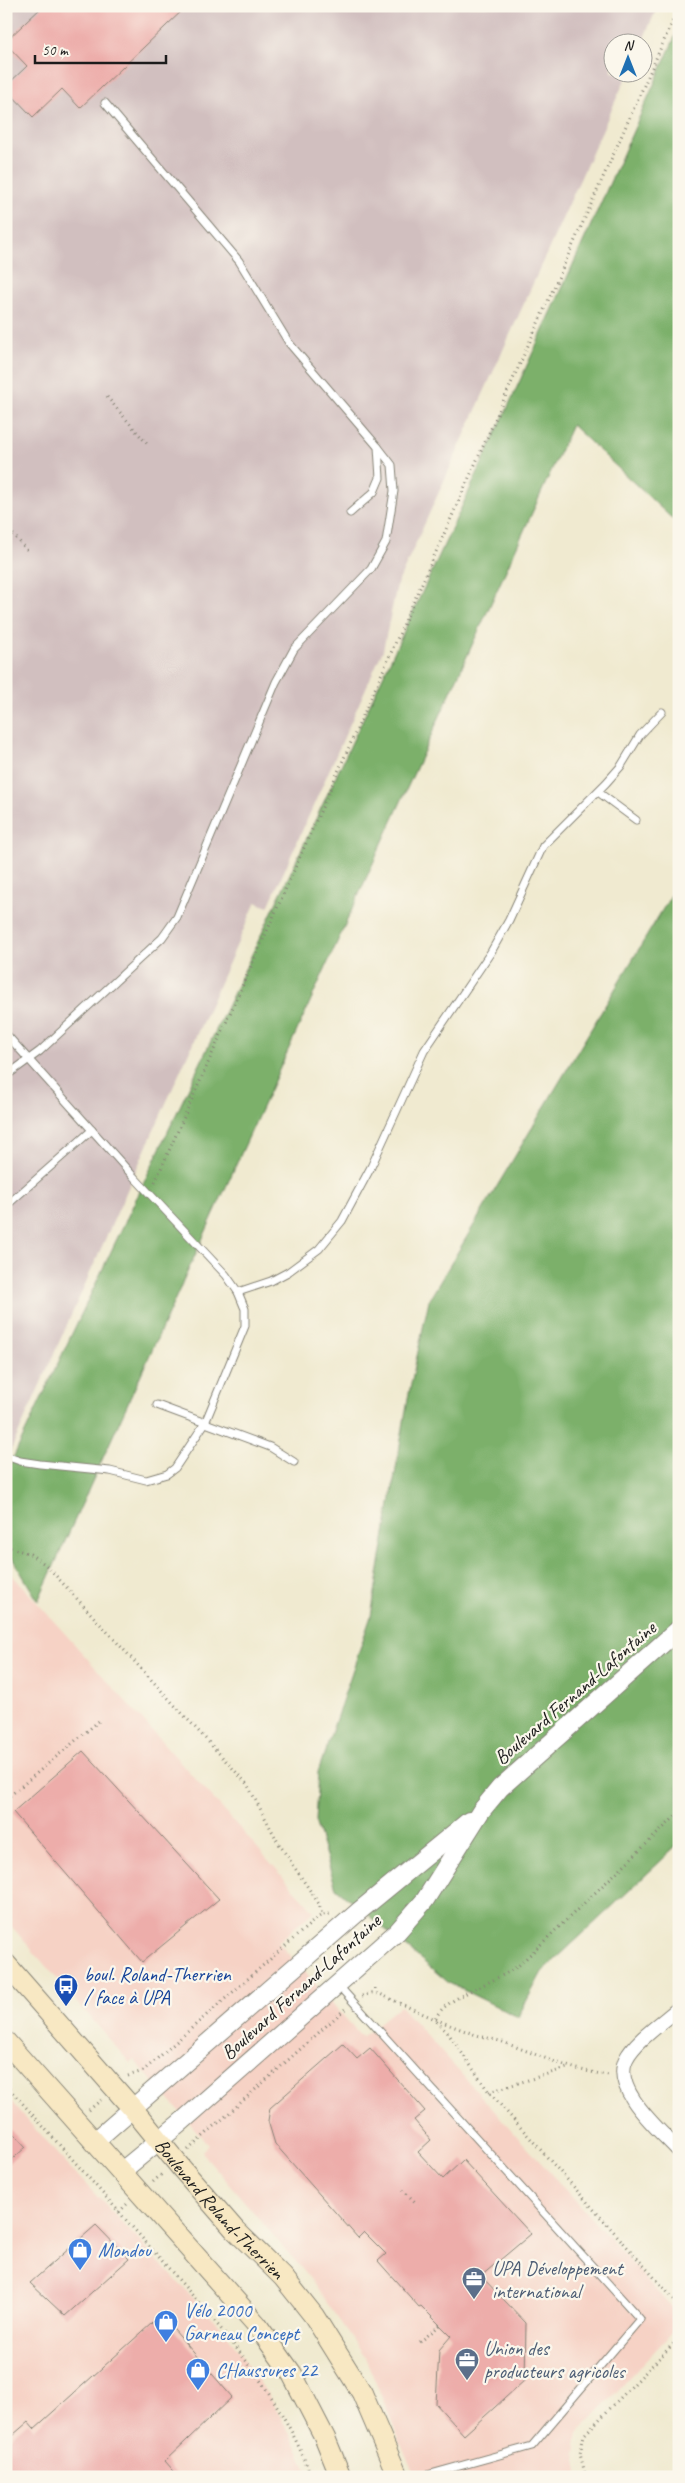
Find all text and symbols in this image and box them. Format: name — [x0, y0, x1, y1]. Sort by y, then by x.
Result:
scale bar — [35, 32, 166, 64]
north arrow — [602, 32, 652, 82]
text: N — [624, 37, 635, 54]
text: 50 m — [42, 41, 69, 60]
street label: Boulevard Fernand-Lafontaine — [489, 1615, 662, 1770]
street label: Boulevard Fernand-Lafontaine — [216, 1908, 387, 2065]
place label: boul. Roland-Therrien / face à UPA — [84, 1962, 232, 2010]
bus stop icon: boul. Roland-Therrien / face à UPA — [53, 1973, 79, 2007]
street label: Boulevard Roland-Therrien — [150, 2133, 291, 2285]
shop icon: Mondou — [67, 2237, 93, 2271]
place label: Mondou — [98, 2238, 152, 2263]
place label: UPA Développement international — [492, 2256, 625, 2304]
office icon: UPA Développement international — [461, 2266, 487, 2300]
place label: Vélo 2000 Garneau Concept — [184, 2298, 301, 2346]
shop icon: Vélo 2000 Garneau Concept — [153, 2309, 179, 2343]
place label: Union des producteurs agricoles — [484, 2336, 627, 2384]
office icon: Union des producteurs agricoles — [454, 2347, 480, 2381]
shop icon: CHaussures 22 — [185, 2357, 211, 2391]
place label: CHaussures 22 — [216, 2358, 319, 2383]

